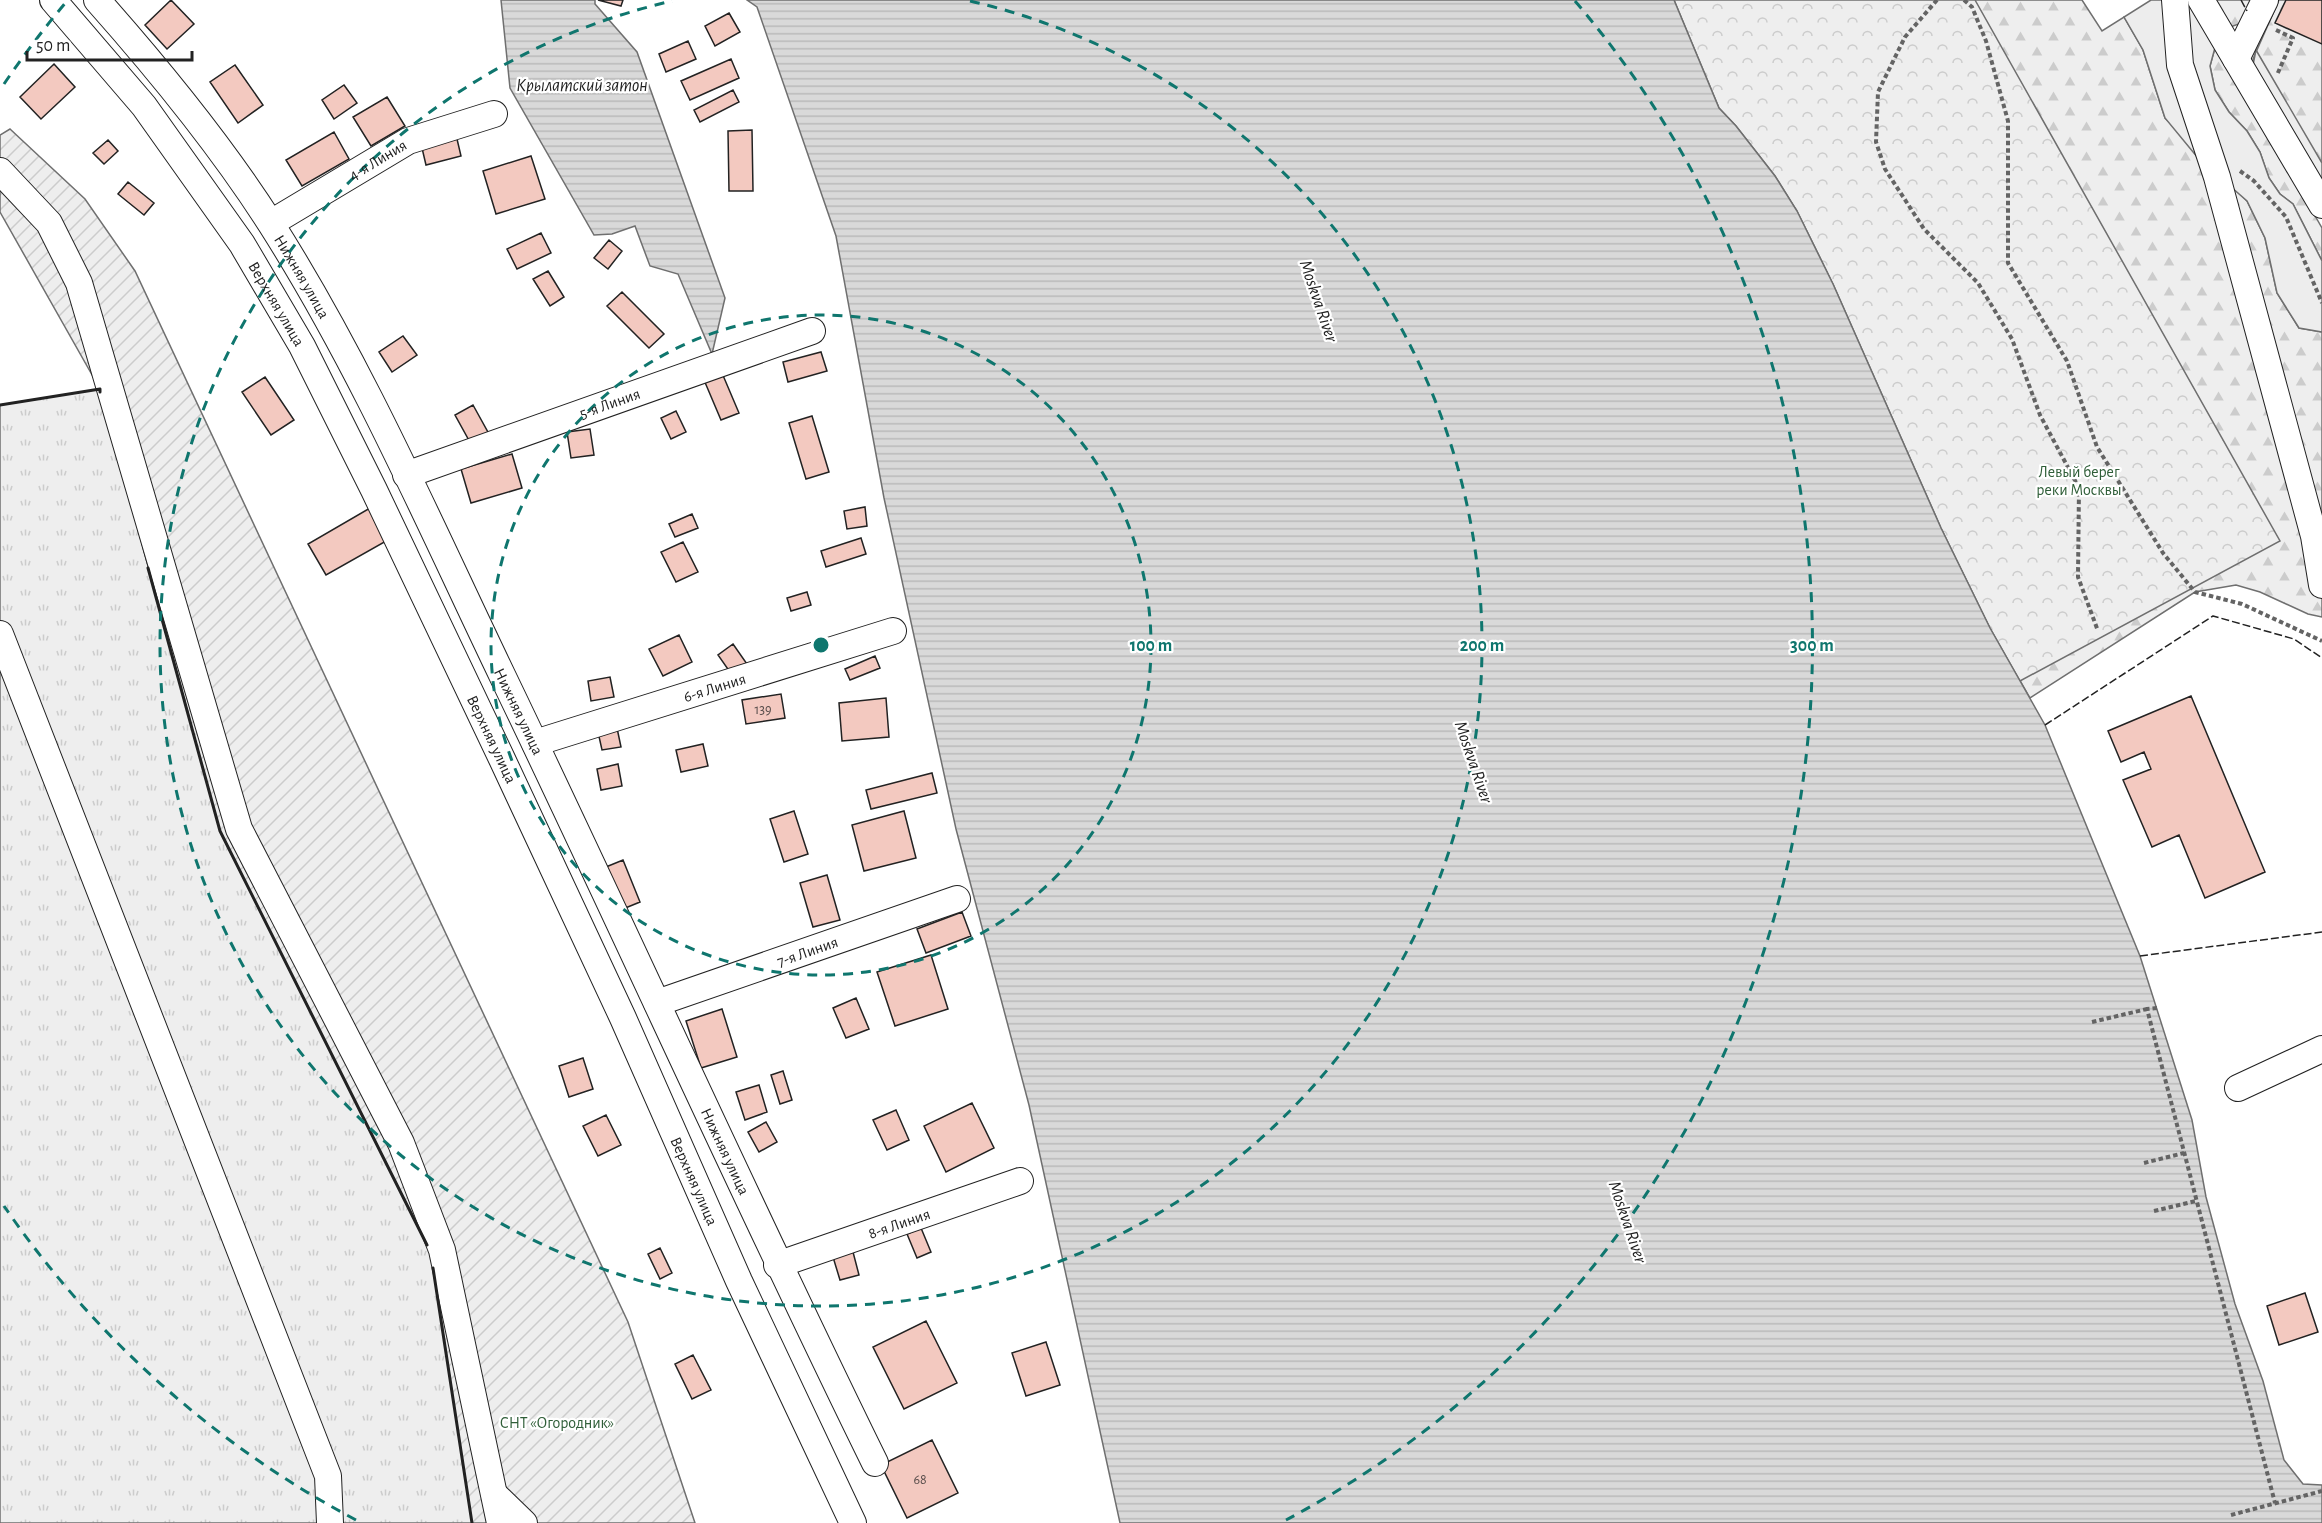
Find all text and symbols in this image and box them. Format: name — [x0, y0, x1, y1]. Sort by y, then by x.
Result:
scale bar — [27, 24, 192, 62]
text: 50 m — [36, 37, 70, 55]
water label: Крылатский затон — [516, 77, 648, 95]
street label: 4-я Линия — [346, 137, 410, 184]
street label: Нижняя улица — [271, 232, 332, 321]
water label: Moskva River — [1296, 258, 1341, 346]
street label: Верхняя улица — [245, 259, 307, 349]
street label: 5-я Линия — [577, 386, 642, 422]
park label: Левый берег реки Москвы — [2036, 464, 2122, 498]
centre of rings — [811, 635, 831, 655]
text: 100 m — [1130, 637, 1172, 655]
text: 200 m — [1460, 637, 1504, 655]
text: 300 m — [1790, 637, 1834, 655]
street label: Нижняя улица — [491, 666, 546, 757]
street label: 6-я Линия — [682, 671, 748, 705]
street label: Верхняя улица — [464, 693, 519, 786]
house number: 139 — [754, 703, 772, 717]
water label: Moskva River — [1451, 719, 1496, 807]
street label: 7-я Линия — [775, 934, 840, 970]
street label: Нижняя улица — [698, 1106, 752, 1197]
street label: Верхняя улица — [667, 1134, 720, 1228]
water label: Moskva River — [1605, 1179, 1650, 1267]
street label: 8-я Линия — [866, 1206, 932, 1242]
park label: СНТ «Огородник» — [500, 1415, 614, 1431]
house number: 68 — [913, 1473, 927, 1487]

